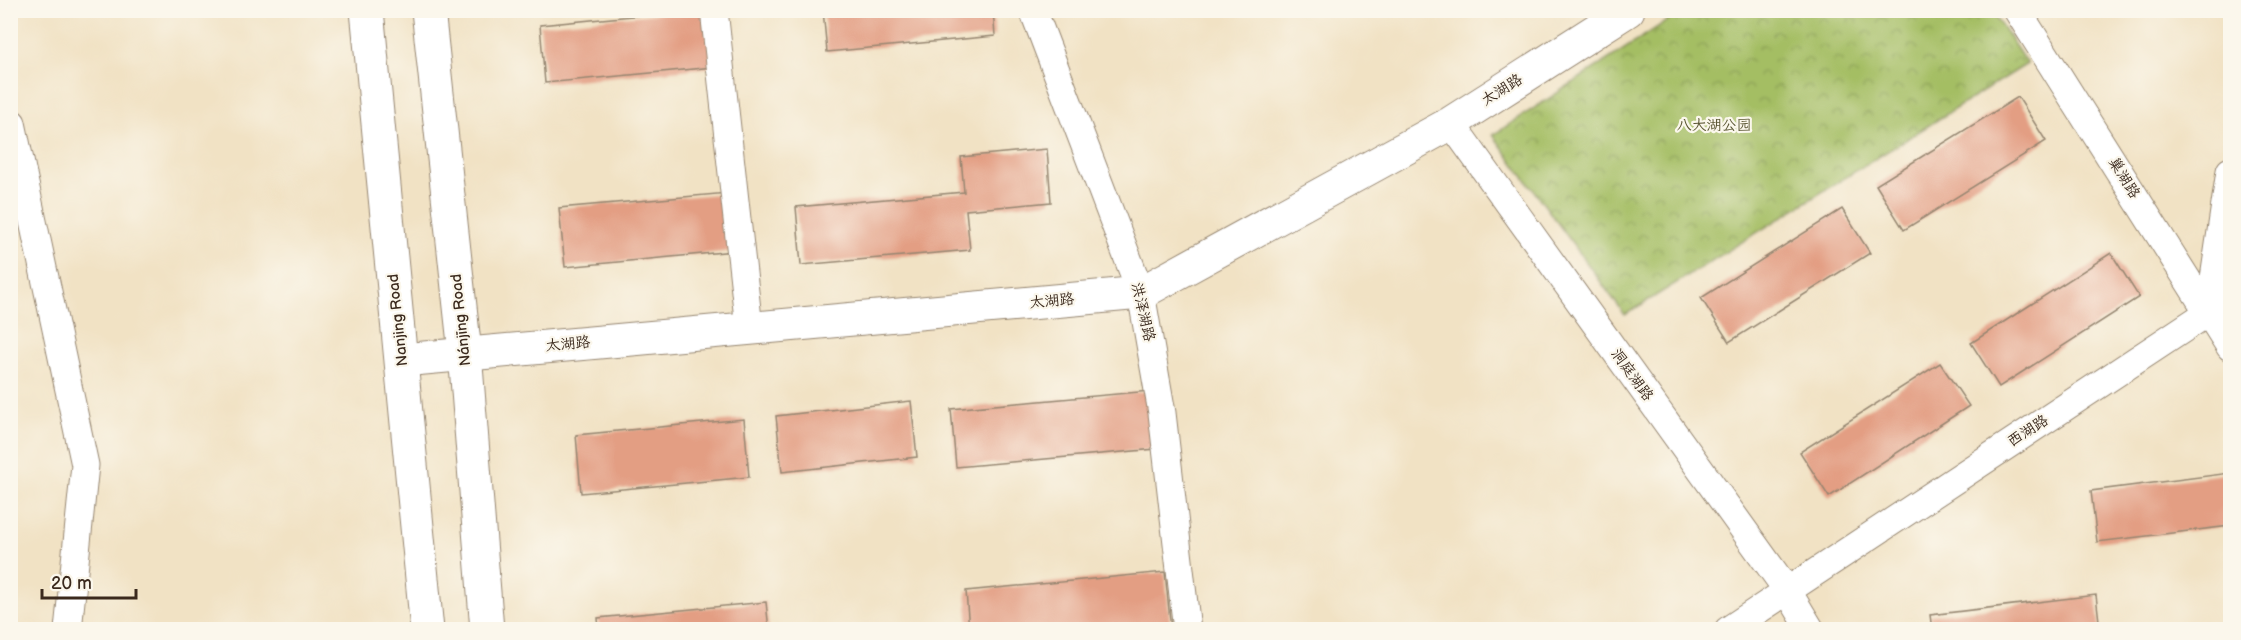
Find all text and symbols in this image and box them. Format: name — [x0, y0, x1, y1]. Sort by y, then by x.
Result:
street label: 太湖路 — [1478, 70, 1526, 110]
park label: 八大湖公园 — [1676, 116, 1752, 135]
street label: 巢湖路 — [2104, 154, 2144, 202]
street label: Nanjing Road — [384, 273, 412, 367]
street label: Nánjīng Road — [447, 273, 475, 367]
street label: 洪泽湖路 — [1127, 281, 1159, 343]
street label: 太湖路 — [1029, 290, 1075, 312]
street label: 太湖路 — [545, 333, 591, 355]
street label: 洞庭湖路 — [1607, 345, 1657, 405]
street label: 西湖路 — [2004, 411, 2052, 451]
scale bar — [42, 562, 136, 600]
text: 20 m — [51, 573, 92, 594]

